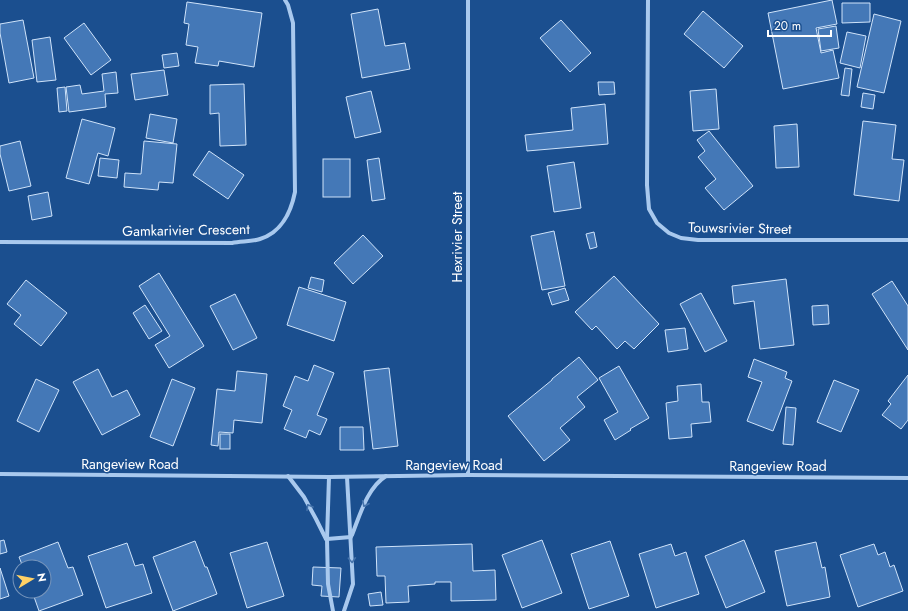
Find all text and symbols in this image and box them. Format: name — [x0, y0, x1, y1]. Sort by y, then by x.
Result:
scale bar — [768, 12, 831, 38]
text: 20 m — [774, 17, 801, 35]
street label: Hexrivier Street — [447, 191, 467, 282]
street label: Touwsrivier Street — [688, 217, 792, 239]
street label: Gamkarivier Crescent — [122, 219, 251, 241]
street label: Rangeview Road — [81, 454, 179, 474]
street label: Rangeview Road — [405, 455, 503, 475]
street label: Rangeview Road — [729, 456, 827, 476]
one-way arrow — [362, 500, 370, 507]
one-way arrow — [307, 504, 314, 511]
one-way arrow — [348, 557, 357, 563]
north arrow — [12, 559, 52, 599]
text: N — [33, 572, 50, 583]

